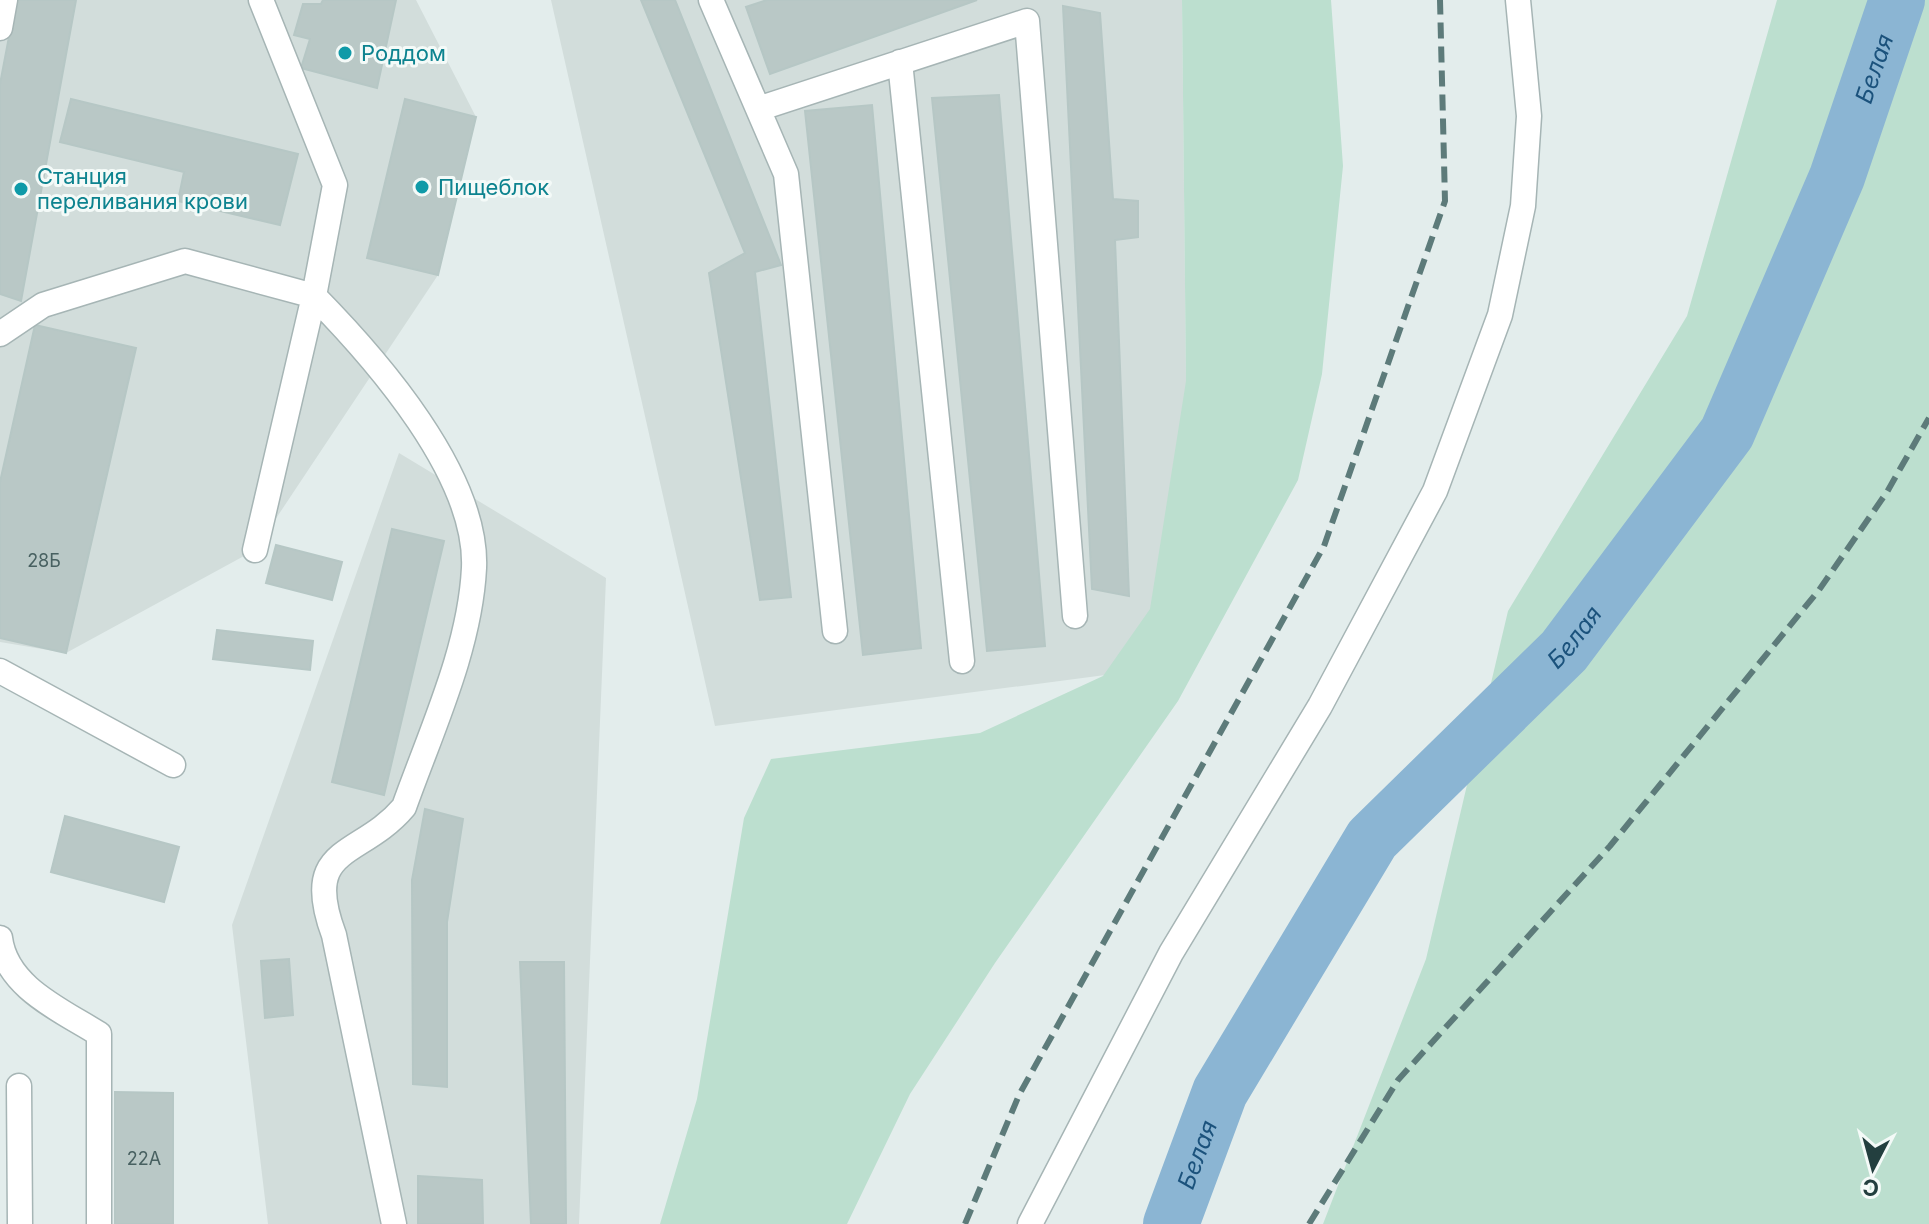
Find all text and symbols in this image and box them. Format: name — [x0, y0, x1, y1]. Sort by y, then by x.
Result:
water label: Белая — [1849, 30, 1899, 107]
place label: Роддом — [361, 40, 446, 66]
marker: Роддом — [336, 44, 354, 62]
place label: Станция переливания крови — [37, 163, 248, 214]
place label: Пищеблок — [438, 174, 549, 200]
marker: Пищеблок — [413, 178, 431, 196]
marker: Станция переливания крови — [12, 180, 30, 198]
house number: 28Б — [27, 550, 61, 571]
water label: Белая — [1541, 600, 1607, 674]
water label: Белая — [1171, 1116, 1223, 1193]
north arrow — [1833, 1128, 1913, 1208]
house number: 22А — [127, 1148, 161, 1169]
text: С — [1861, 1174, 1880, 1202]

